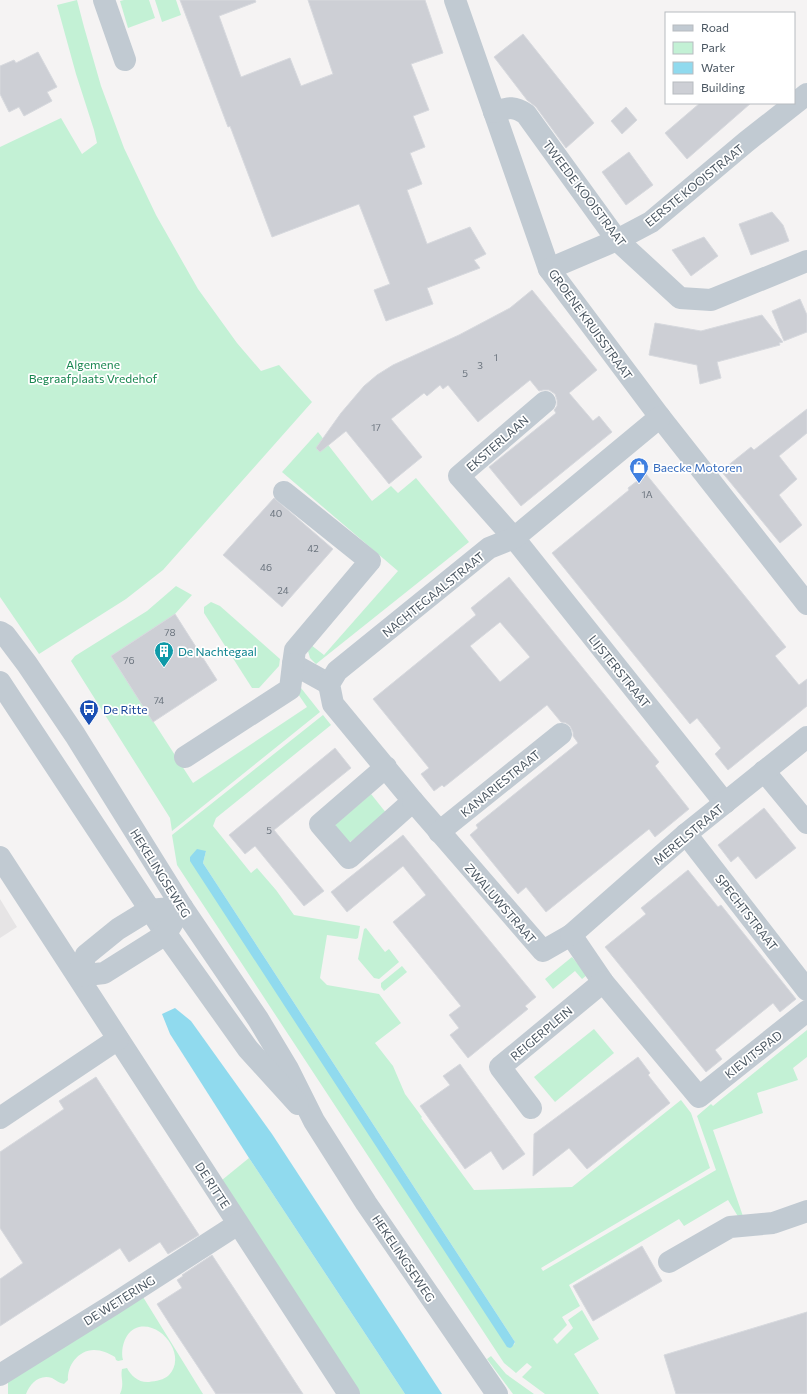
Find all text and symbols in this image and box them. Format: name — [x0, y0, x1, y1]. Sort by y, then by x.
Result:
legend — [665, 12, 795, 104]
text: Road — [701, 20, 729, 34]
text: Park — [701, 40, 727, 54]
text: Water — [701, 60, 735, 74]
text: Building — [701, 80, 745, 94]
street label: TWEEDE KOOISTRAAT — [541, 137, 630, 249]
street label: EERSTE KOOISTRAAT — [642, 141, 746, 229]
street label: GROENE KRUISSTRAAT — [546, 266, 636, 382]
house number: 1 — [494, 351, 498, 363]
park label: Algemene Begraafplaats Vredehof — [29, 357, 157, 385]
house number: 3 — [477, 359, 483, 371]
house number: 5 — [462, 367, 468, 379]
street label: EKSTERLAAN — [463, 412, 531, 474]
house number: 17 — [371, 421, 381, 433]
shop icon: Baecke Motoren — [628, 456, 650, 484]
place label: Baecke Motoren — [653, 460, 742, 474]
house number: 1A — [641, 488, 653, 500]
house number: 40 — [270, 507, 282, 519]
house number: 42 — [307, 542, 319, 554]
street label: NACHTEGAALSTRAAT — [379, 548, 487, 639]
house number: 46 — [260, 561, 272, 573]
house number: 24 — [277, 584, 289, 596]
house number: 78 — [164, 626, 176, 638]
street label: LIJSTERSTRAAT — [586, 632, 654, 711]
building icon: De Nachtegaal — [153, 640, 175, 668]
place label: De Nachtegaal — [178, 644, 257, 658]
house number: 76 — [123, 654, 135, 666]
house number: 74 — [154, 694, 164, 706]
bus stop icon: De Ritte — [78, 698, 100, 726]
place label: De Ritte — [103, 702, 148, 716]
street label: KANARIESTRAAT — [458, 747, 543, 819]
street label: MERELSTRAAT — [650, 801, 726, 867]
house number: 5 — [266, 824, 272, 836]
street label: HEKELINGSEWEG — [128, 826, 194, 920]
street label: ZWALUWSTRAAT — [463, 860, 540, 946]
street label: SPECHTSTRAAT — [713, 871, 781, 953]
street label: REIGERPLEIN — [507, 1003, 575, 1063]
street label: KIEVITSPAD — [722, 1027, 785, 1081]
street label: DE RITTE — [193, 1159, 233, 1211]
street label: HEKELINGSEWEG — [370, 1212, 438, 1304]
street label: DE WETERING — [81, 1272, 157, 1328]

